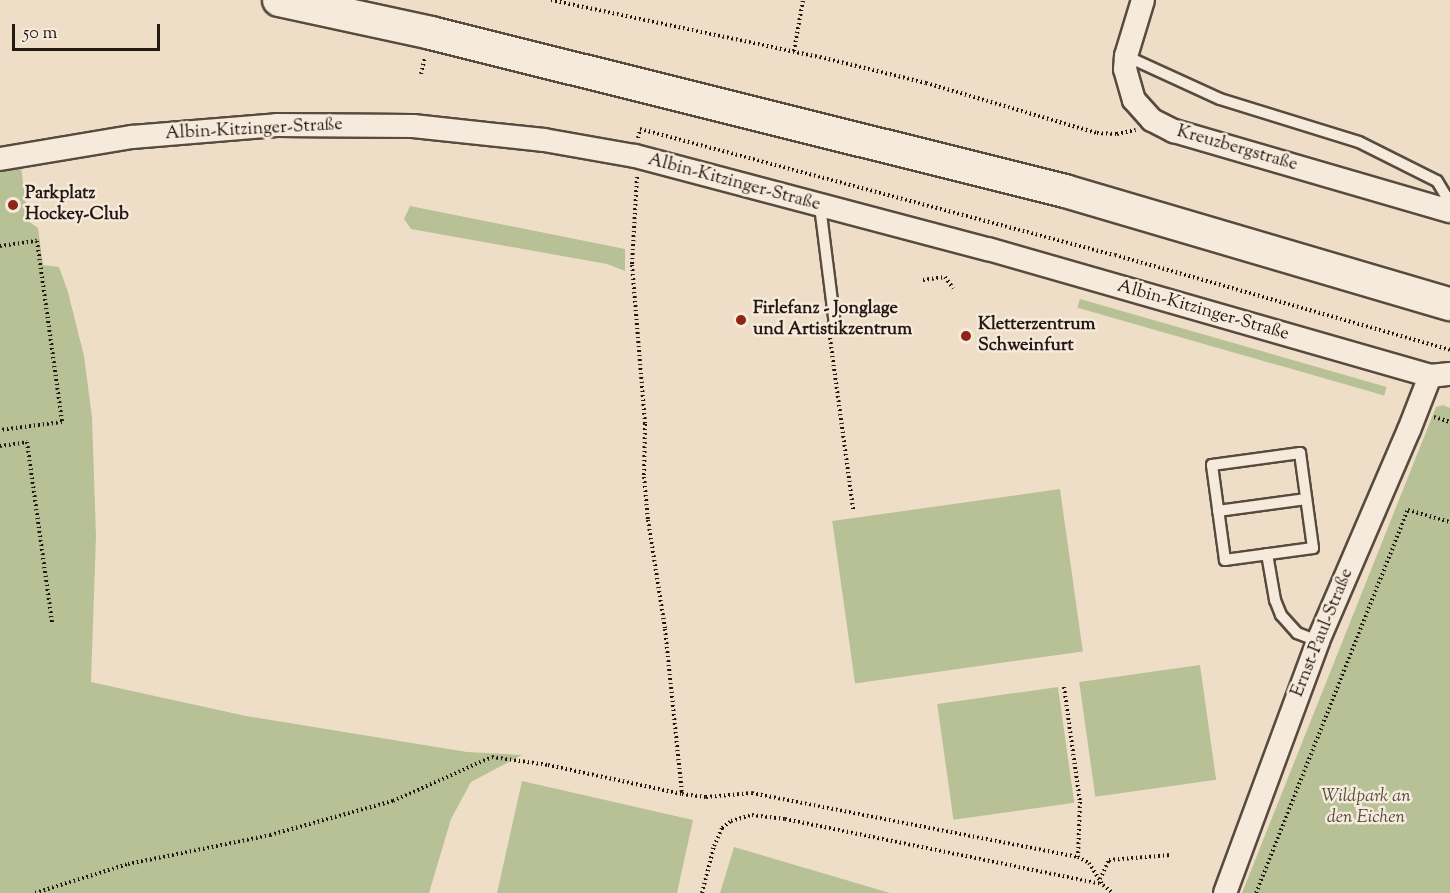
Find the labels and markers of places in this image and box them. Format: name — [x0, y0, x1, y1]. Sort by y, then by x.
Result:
place label: Parkplatz Hockey-Club — [25, 184, 129, 226]
marker: Parkplatz Hockey-Club — [6, 198, 20, 212]
place label: Firlefanz - Jonglage und Artistikzentrum — [753, 299, 912, 342]
marker: Firlefanz - Jonglage und Artistikzentrum — [734, 313, 748, 327]
place label: Kletterzentrum Schweinfurt — [978, 315, 1095, 358]
marker: Kletterzentrum Schweinfurt — [959, 329, 973, 343]

